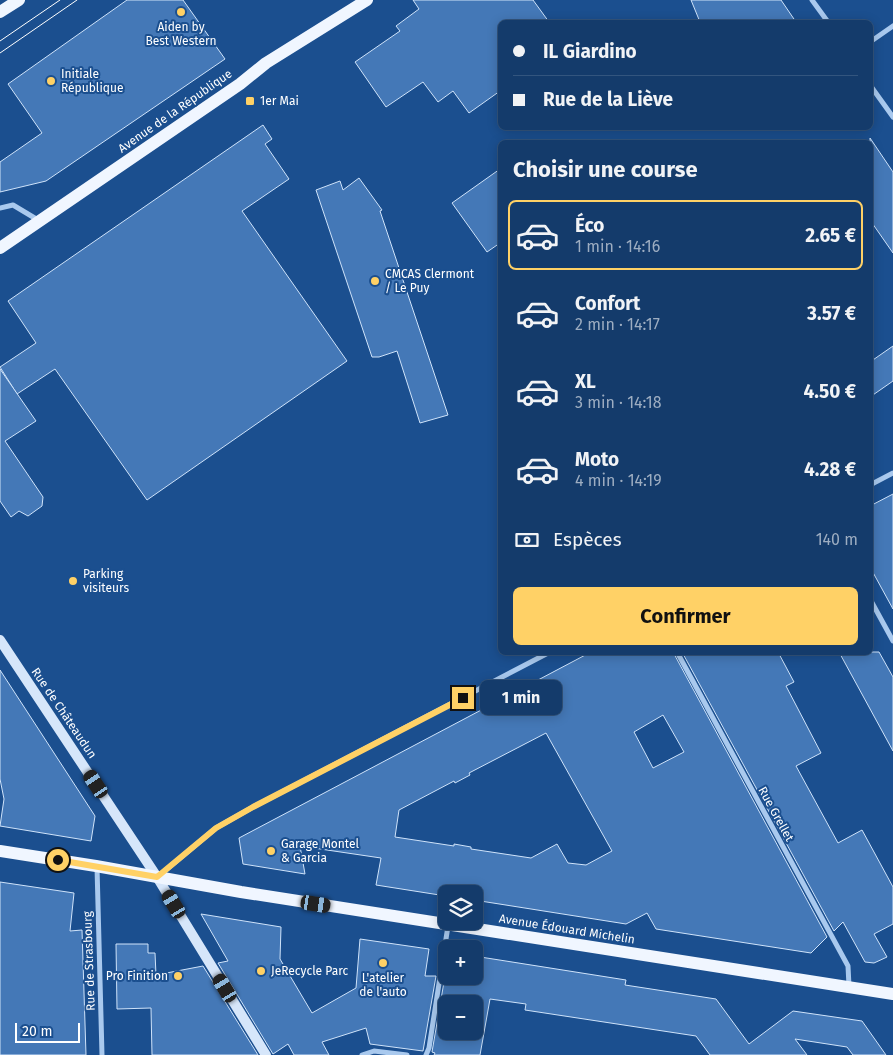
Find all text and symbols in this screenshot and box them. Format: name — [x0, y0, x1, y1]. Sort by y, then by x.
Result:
marker: Aiden by Best Western — [175, 6, 187, 18]
place label: Aiden by Best Western — [145, 20, 217, 48]
text: IL Giardino — [543, 40, 637, 63]
street label: Avenue de la République — [115, 66, 235, 156]
place label: Initiale République — [61, 67, 123, 95]
marker: Initiale République — [45, 75, 57, 87]
text: Rue de la Liève — [543, 88, 673, 111]
place label: 1er Mai — [260, 94, 299, 108]
marker: 1er Mai — [244, 95, 256, 107]
text: Choisir une course — [513, 156, 698, 183]
icon: car — [515, 213, 560, 258]
text: Éco — [575, 214, 604, 237]
text: 2.65 € — [805, 224, 856, 247]
text: 1 min · 14:16 — [575, 237, 660, 256]
place label: CMCAS Clermont / Le Puy — [385, 267, 475, 295]
marker: CMCAS Clermont / Le Puy — [369, 275, 381, 287]
icon: car — [515, 291, 560, 336]
text: Confort — [575, 292, 640, 315]
text: 3.57 € — [807, 302, 856, 325]
text: 2 min · 14:17 — [575, 315, 660, 334]
icon: car — [515, 369, 560, 414]
text: XL — [575, 370, 596, 393]
text: 4.50 € — [803, 380, 856, 403]
text: 3 min · 14:18 — [575, 393, 662, 412]
icon: car — [515, 447, 560, 492]
text: Moto — [575, 448, 619, 471]
text: 4.28 € — [804, 458, 856, 481]
text: 4 min · 14:19 — [575, 471, 662, 490]
icon: cash — [513, 526, 541, 554]
text: Espèces — [553, 528, 622, 551]
text: 140 m — [816, 530, 858, 549]
place label: Parking visiteurs — [83, 567, 129, 595]
marker: Parking visiteurs — [67, 575, 79, 587]
button: Confirmer — [513, 587, 858, 645]
street label: Rue de Châteaudun — [28, 665, 100, 761]
callout: 1 min — [480, 680, 563, 716]
route end — [452, 687, 474, 709]
text: 1 min — [502, 688, 540, 707]
car — [81, 767, 110, 801]
street label: Rue Grellet — [755, 784, 797, 844]
place label: Garage Montel & Garcia — [281, 837, 360, 865]
marker: Garage Montel & Garcia — [265, 845, 277, 857]
route start — [47, 849, 69, 871]
map controls — [438, 885, 483, 1040]
button: layers — [438, 885, 483, 930]
car — [159, 887, 188, 921]
car — [300, 894, 331, 914]
street label: Rue de Strasbourg — [80, 910, 98, 1011]
street label: Avenue Édouard Michelin — [498, 910, 636, 947]
button: + — [438, 940, 483, 985]
marker: L'atelier de l'auto — [377, 957, 389, 969]
place label: JeRecycle Parc — [271, 964, 348, 978]
marker: JeRecycle Parc — [255, 965, 267, 977]
place label: Pro Finition — [106, 969, 168, 983]
marker: Pro Finition — [172, 970, 184, 982]
car — [210, 971, 239, 1005]
place label: L'atelier de l'auto — [359, 971, 407, 999]
button: − — [438, 995, 483, 1040]
scale bar — [15, 1020, 80, 1043]
text: 20 m — [22, 1023, 52, 1040]

